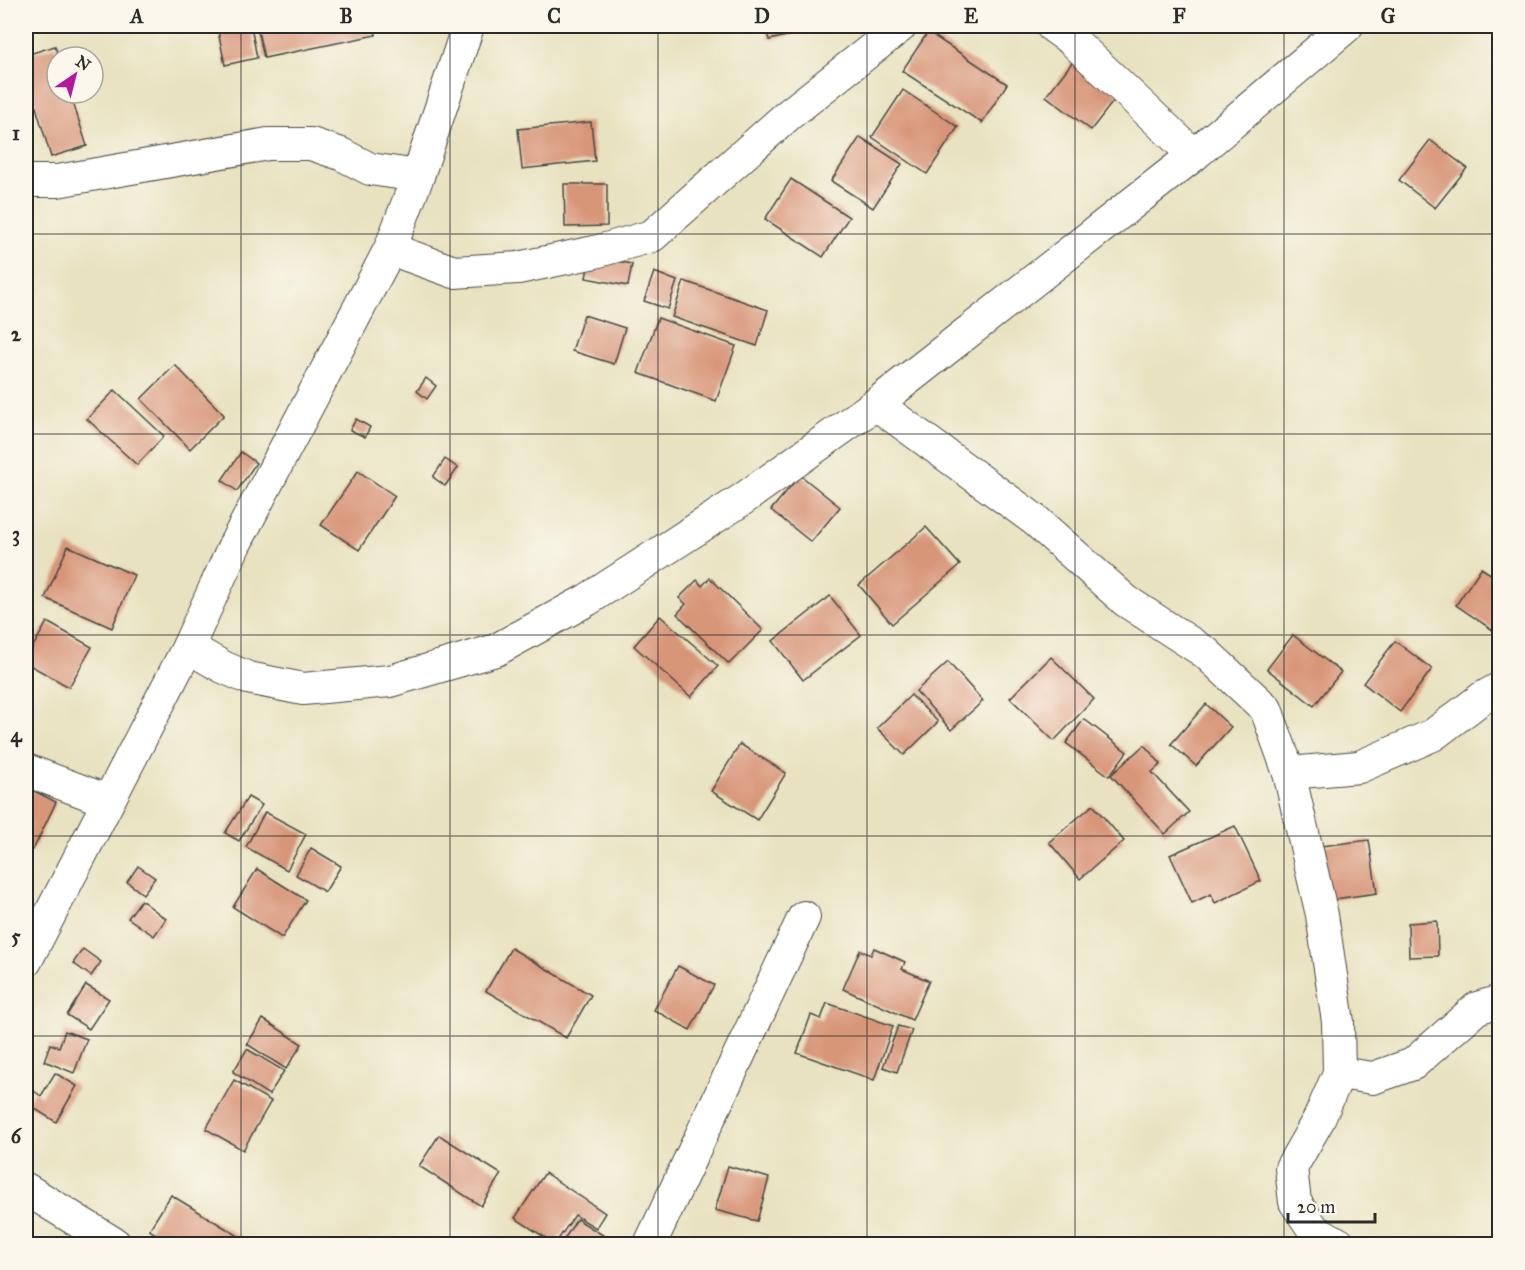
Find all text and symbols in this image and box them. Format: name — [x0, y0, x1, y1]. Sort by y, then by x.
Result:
text: A — [128, 4, 144, 28]
text: B — [339, 4, 353, 28]
text: C — [547, 4, 561, 28]
text: D — [754, 4, 770, 28]
text: E — [964, 4, 979, 28]
text: F — [1172, 4, 1186, 28]
text: G — [1381, 4, 1396, 28]
north arrow — [45, 45, 105, 105]
text: N — [72, 51, 95, 75]
text: 1 — [12, 121, 20, 145]
text: 2 — [11, 322, 22, 346]
text: 3 — [12, 522, 20, 547]
text: 4 — [10, 723, 22, 748]
text: 5 — [11, 924, 21, 948]
text: 6 — [11, 1124, 23, 1148]
scale bar — [1288, 1186, 1375, 1224]
text: 20 m — [1297, 1196, 1335, 1218]

